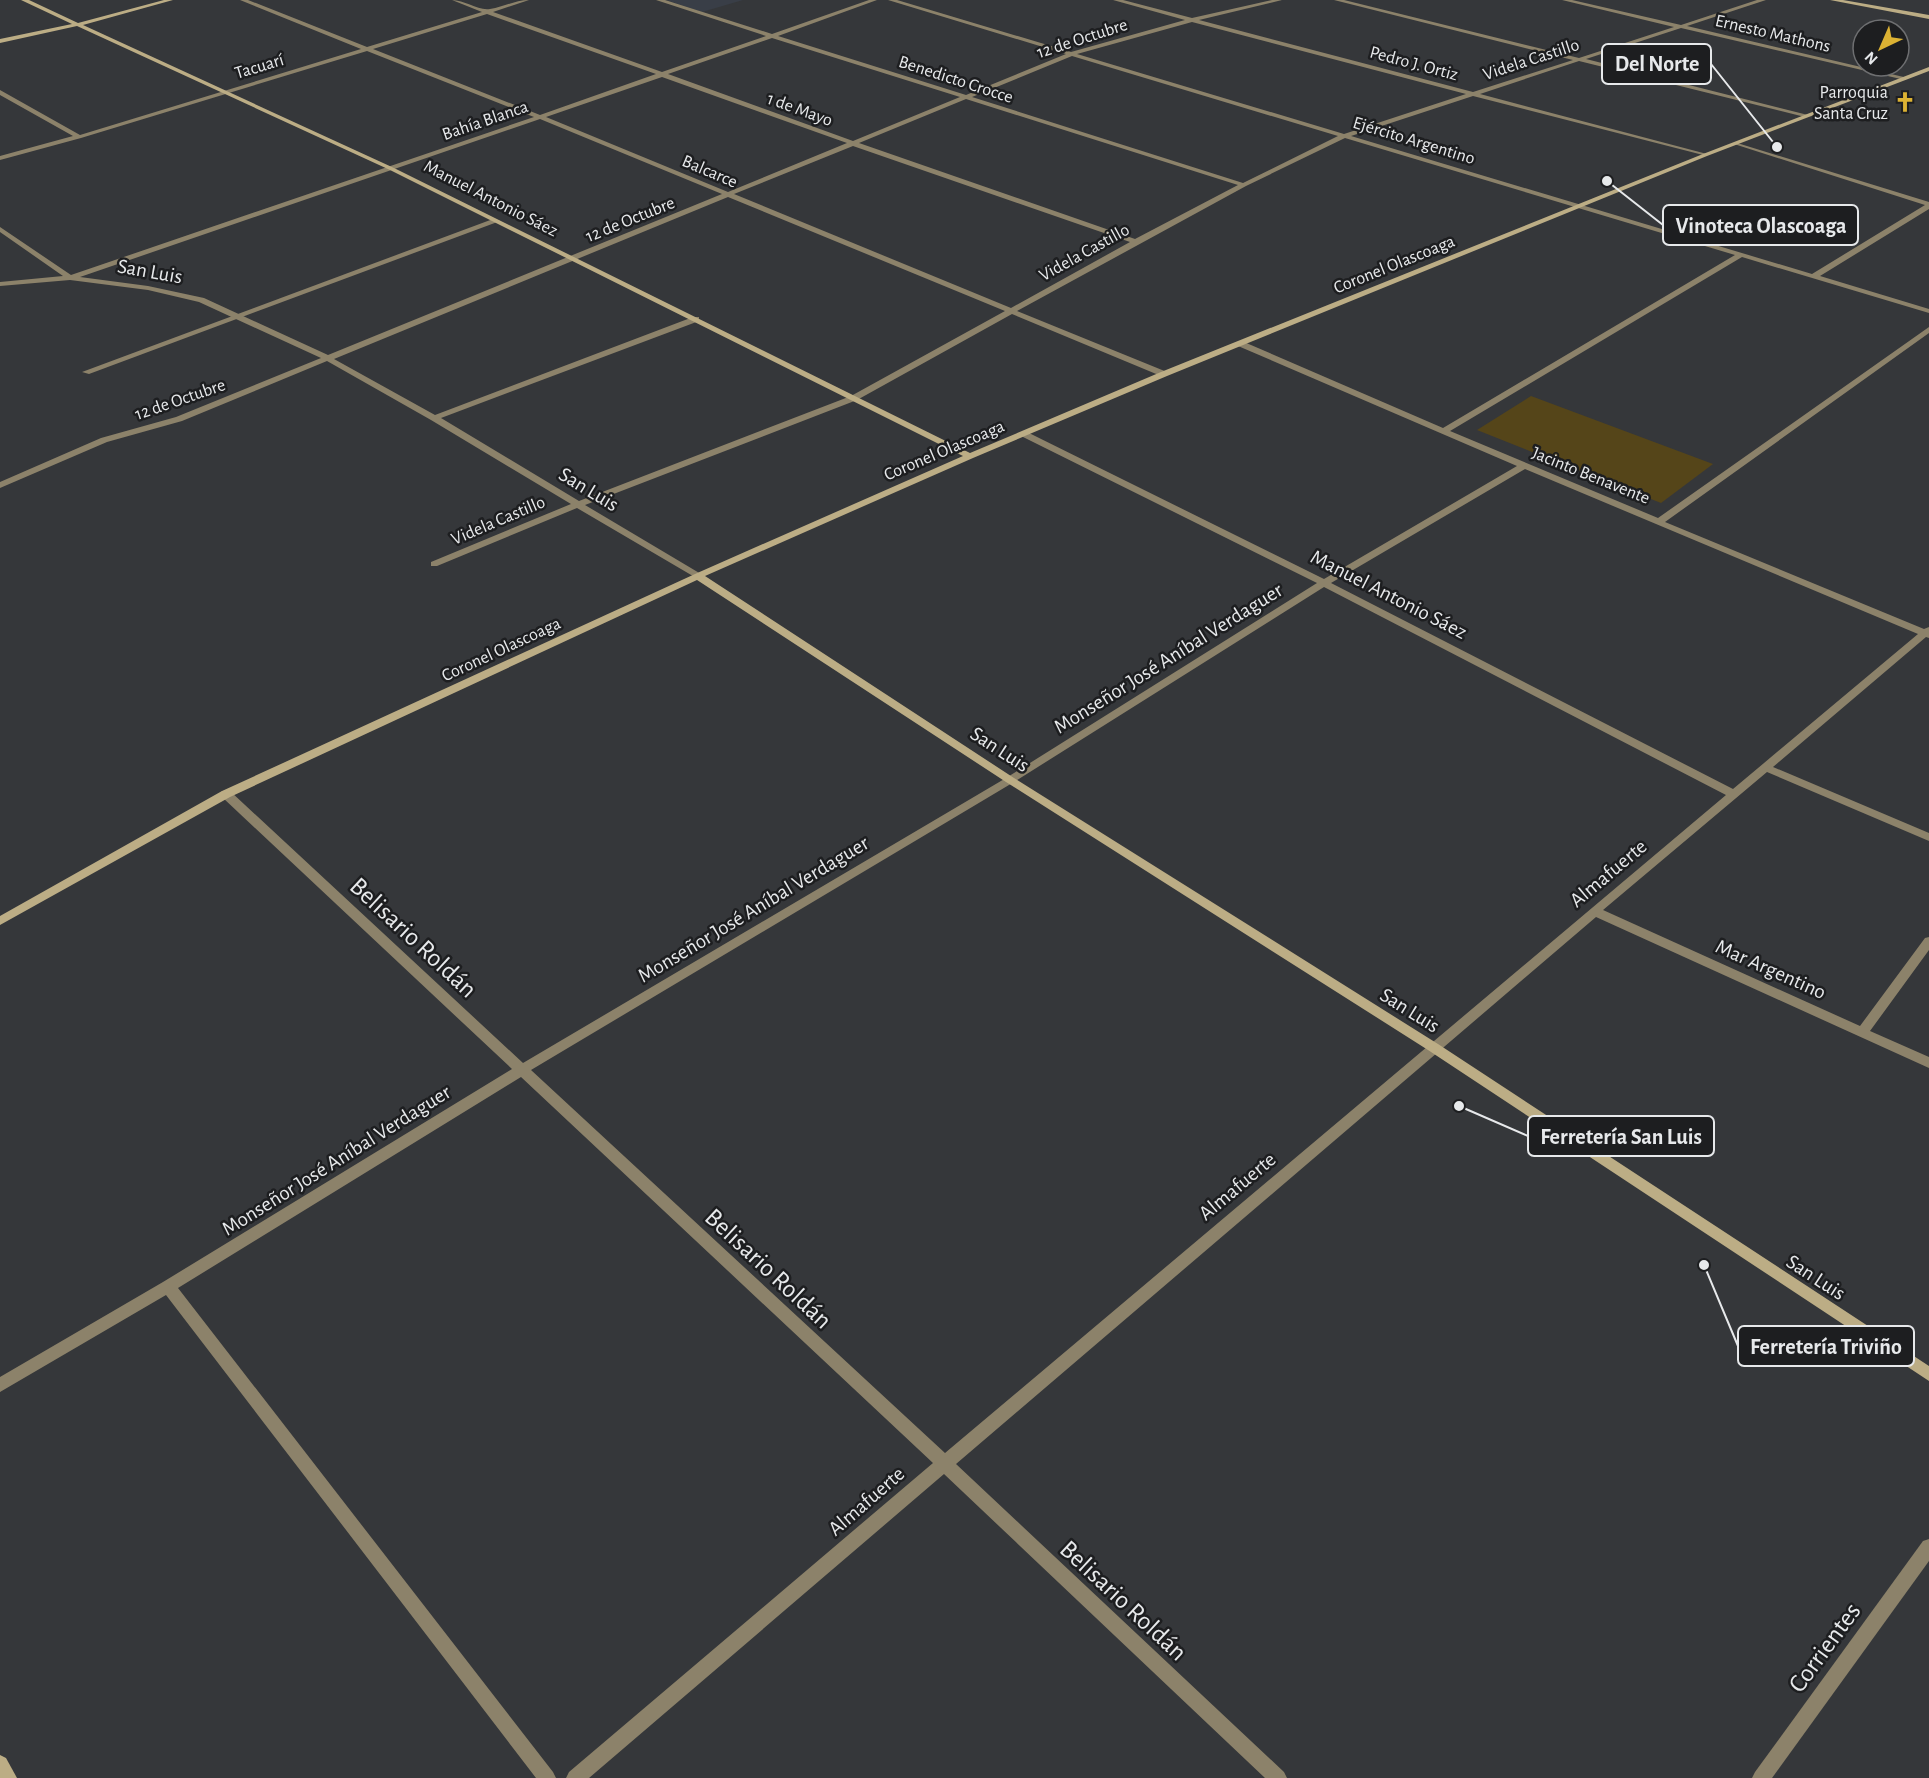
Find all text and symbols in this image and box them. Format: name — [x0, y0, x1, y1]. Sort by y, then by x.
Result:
street label: Ernesto Mathons — [1713, 12, 1832, 56]
street label: 12 de Octubre — [1035, 16, 1130, 62]
north arrow — [1851, 18, 1911, 78]
street label: Videla Castillo — [1481, 36, 1582, 84]
street label: Pedro J. Ortiz — [1368, 44, 1460, 84]
callout: Del Norte — [1602, 44, 1711, 84]
text: N — [1862, 48, 1881, 68]
street label: Tacuarí — [233, 51, 287, 83]
street label: Benedicto Crocce — [896, 53, 1015, 107]
text: Del Norte — [1615, 53, 1699, 75]
place label: Parroquia Santa Cruz — [1814, 84, 1888, 123]
street label: 1 de Mayo — [765, 90, 835, 130]
church icon: Parroquia Santa Cruz — [1893, 90, 1917, 114]
street label: Bahía Blanca — [440, 98, 531, 144]
street label: Ejército Argentino — [1350, 114, 1477, 168]
street label: Balcarce — [679, 152, 740, 192]
street label: Manuel Antonio Sáez — [421, 157, 560, 240]
street label: 12 de Octubre — [583, 194, 678, 246]
callout: Vinoteca Olascoaga — [1663, 205, 1858, 245]
text: Vinoteca Olascoaga — [1675, 215, 1847, 237]
street label: Videla Castillo — [1036, 221, 1133, 285]
street label: Coronel Olascoaga — [1331, 232, 1458, 297]
street label: San Luis — [116, 255, 184, 288]
street label: 12 de Octubre — [133, 376, 228, 424]
street label: Coronel Olascoaga — [882, 417, 1007, 484]
street label: Jacinto Benavente — [1529, 444, 1652, 508]
street label: San Luis — [555, 464, 622, 515]
street label: Videla Castillo — [449, 493, 548, 549]
street label: Manuel Antonio Sáez — [1307, 546, 1470, 643]
street label: Monseñor José Aníbal Verdaguer — [1050, 579, 1287, 738]
street label: Coronel Olascoaga — [439, 615, 564, 685]
street label: San Luis — [967, 723, 1033, 776]
street label: Monseñor José Aníbal Verdaguer — [634, 832, 873, 987]
street label: Almafuerte — [1566, 835, 1651, 911]
street label: Belisario Roldán — [345, 873, 482, 1003]
street label: Mar Argentino — [1712, 936, 1829, 1003]
street label: San Luis — [1376, 984, 1443, 1037]
street label: Monseñor José Aníbal Verdaguer — [218, 1081, 455, 1240]
callout: Ferretería San Luis — [1528, 1116, 1714, 1156]
text: Ferretería San Luis — [1540, 1126, 1702, 1148]
street label: Almafuerte — [1195, 1148, 1280, 1224]
street label: Belisario Roldán — [700, 1204, 837, 1334]
street label: San Luis — [1783, 1251, 1849, 1304]
callout: Ferretería Triviño — [1738, 1326, 1914, 1366]
text: Ferretería Triviño — [1750, 1336, 1902, 1358]
street label: Almafuerte — [824, 1463, 908, 1540]
street label: Belisario Roldán — [1055, 1536, 1192, 1666]
street label: Corrientes — [1784, 1598, 1866, 1697]

